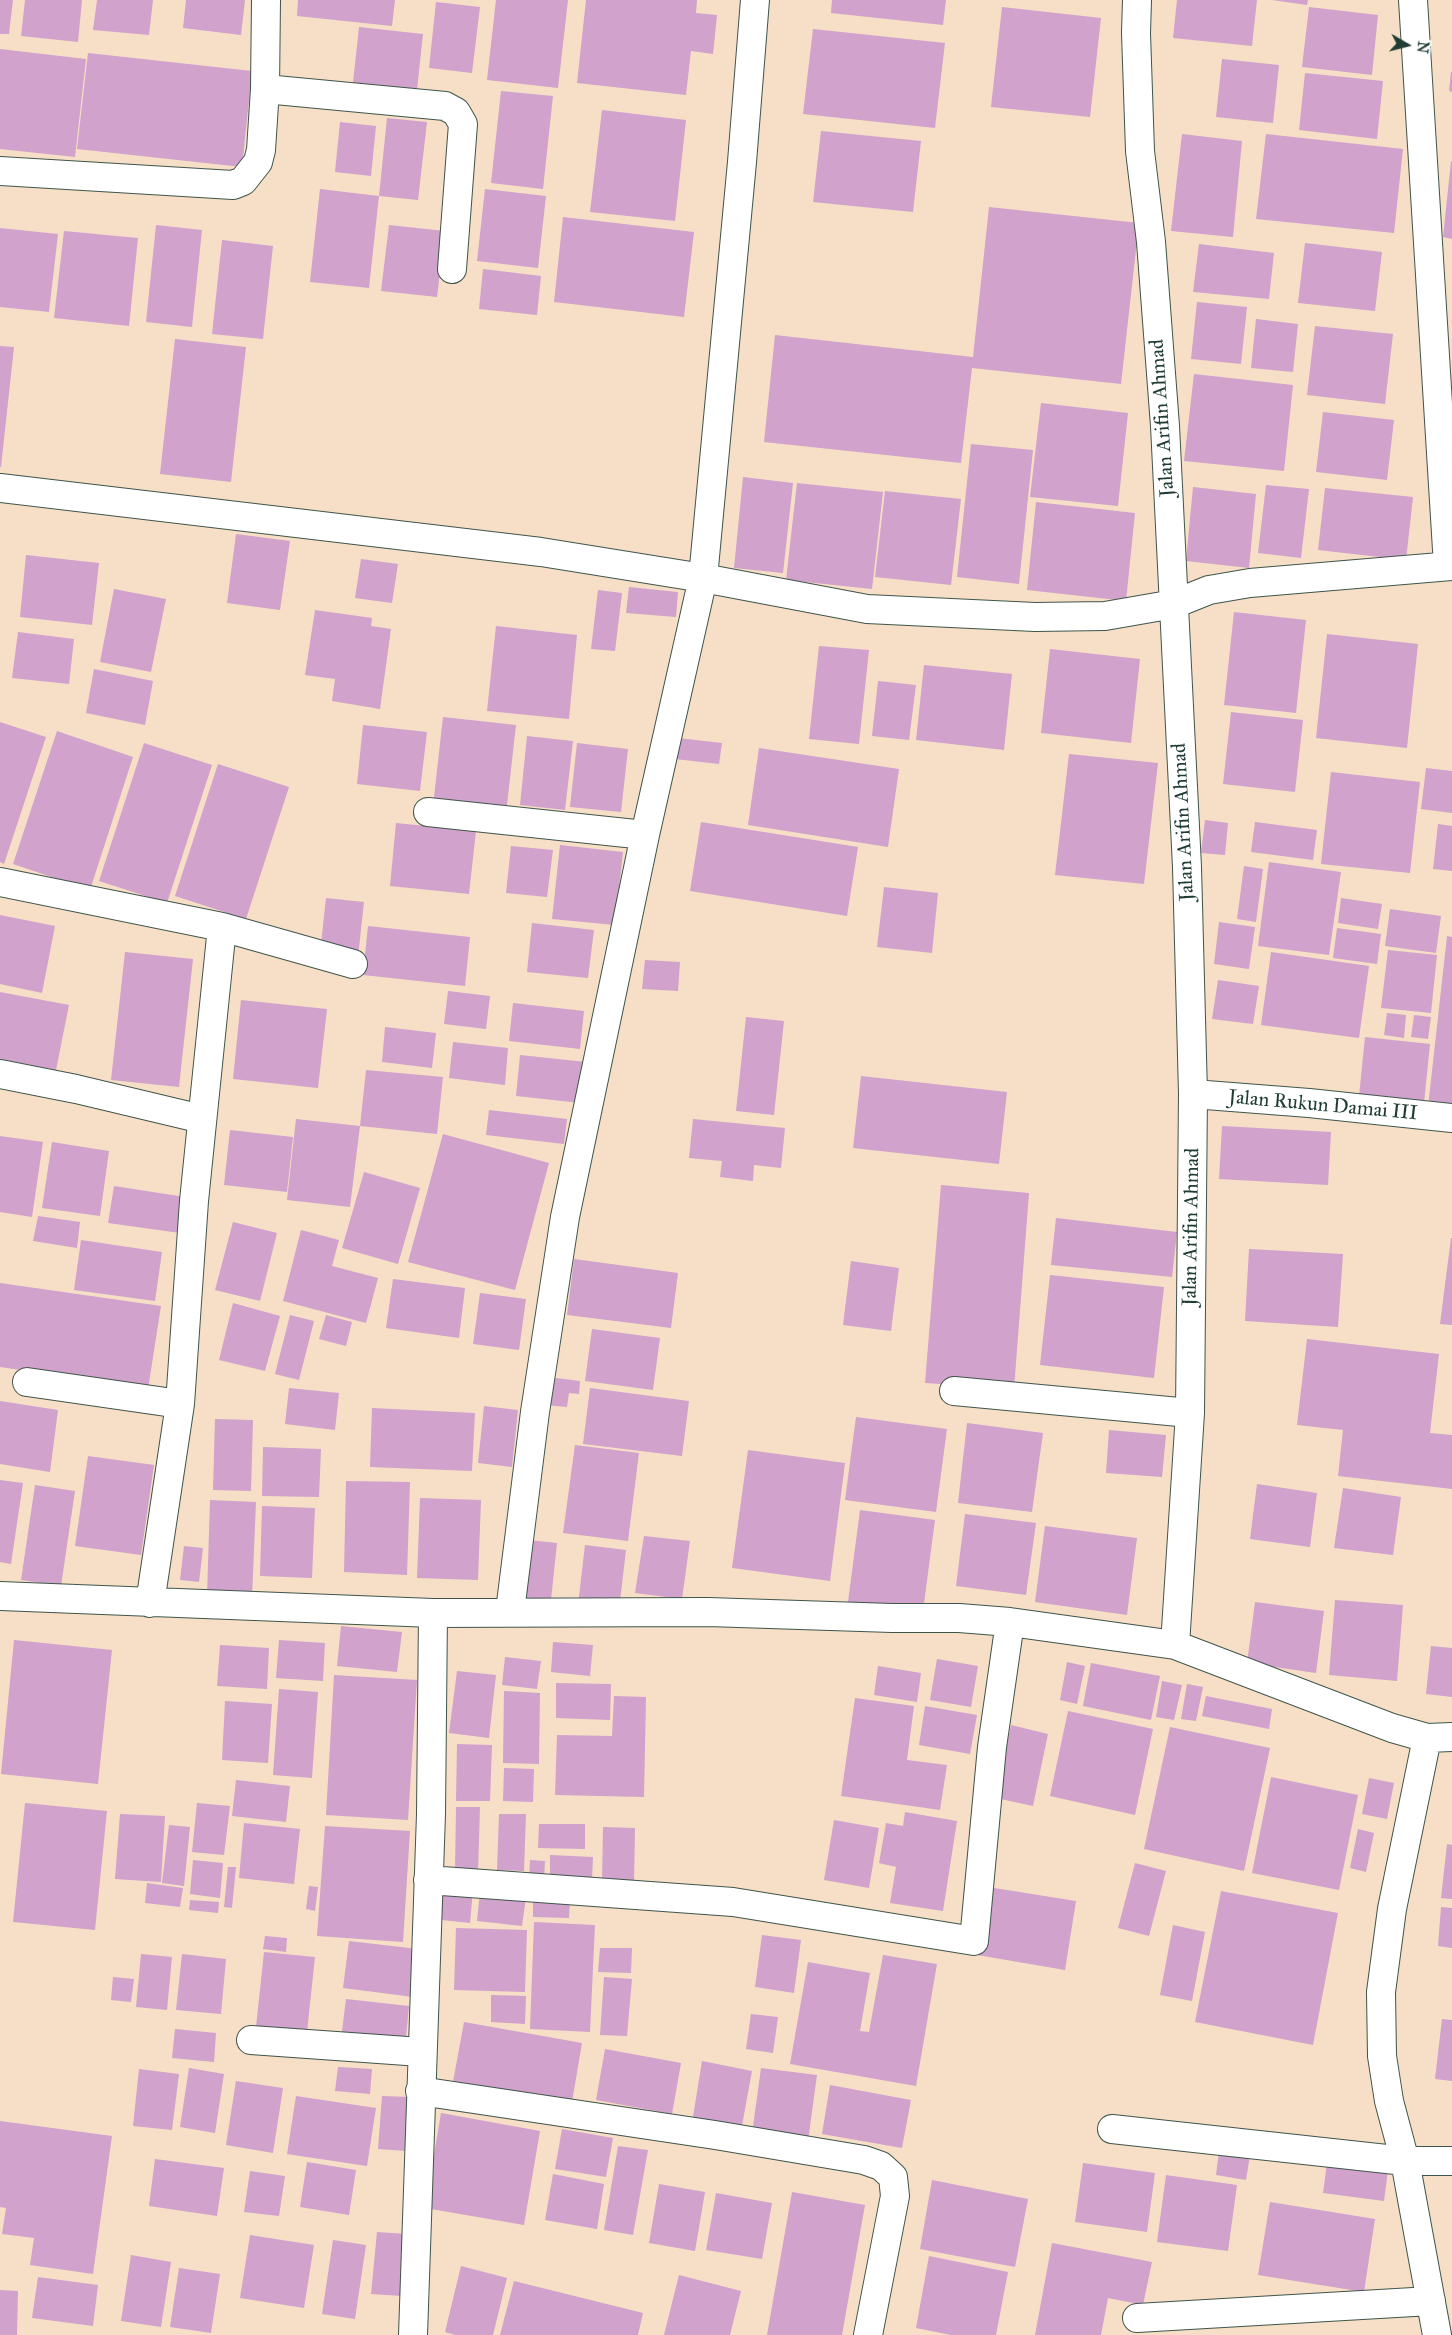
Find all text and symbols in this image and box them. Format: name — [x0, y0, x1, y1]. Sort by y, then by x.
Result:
north arrow — [1382, 20, 1432, 70]
text: N — [1413, 40, 1432, 54]
street label: Jalan Arifin Ahmad — [1146, 338, 1180, 498]
street label: Jalan Arifin Ahmad — [1168, 742, 1200, 902]
street label: Jalan Rukun Damai III — [1227, 1086, 1419, 1126]
street label: Jalan Arifin Ahmad — [1179, 1148, 1205, 1306]

